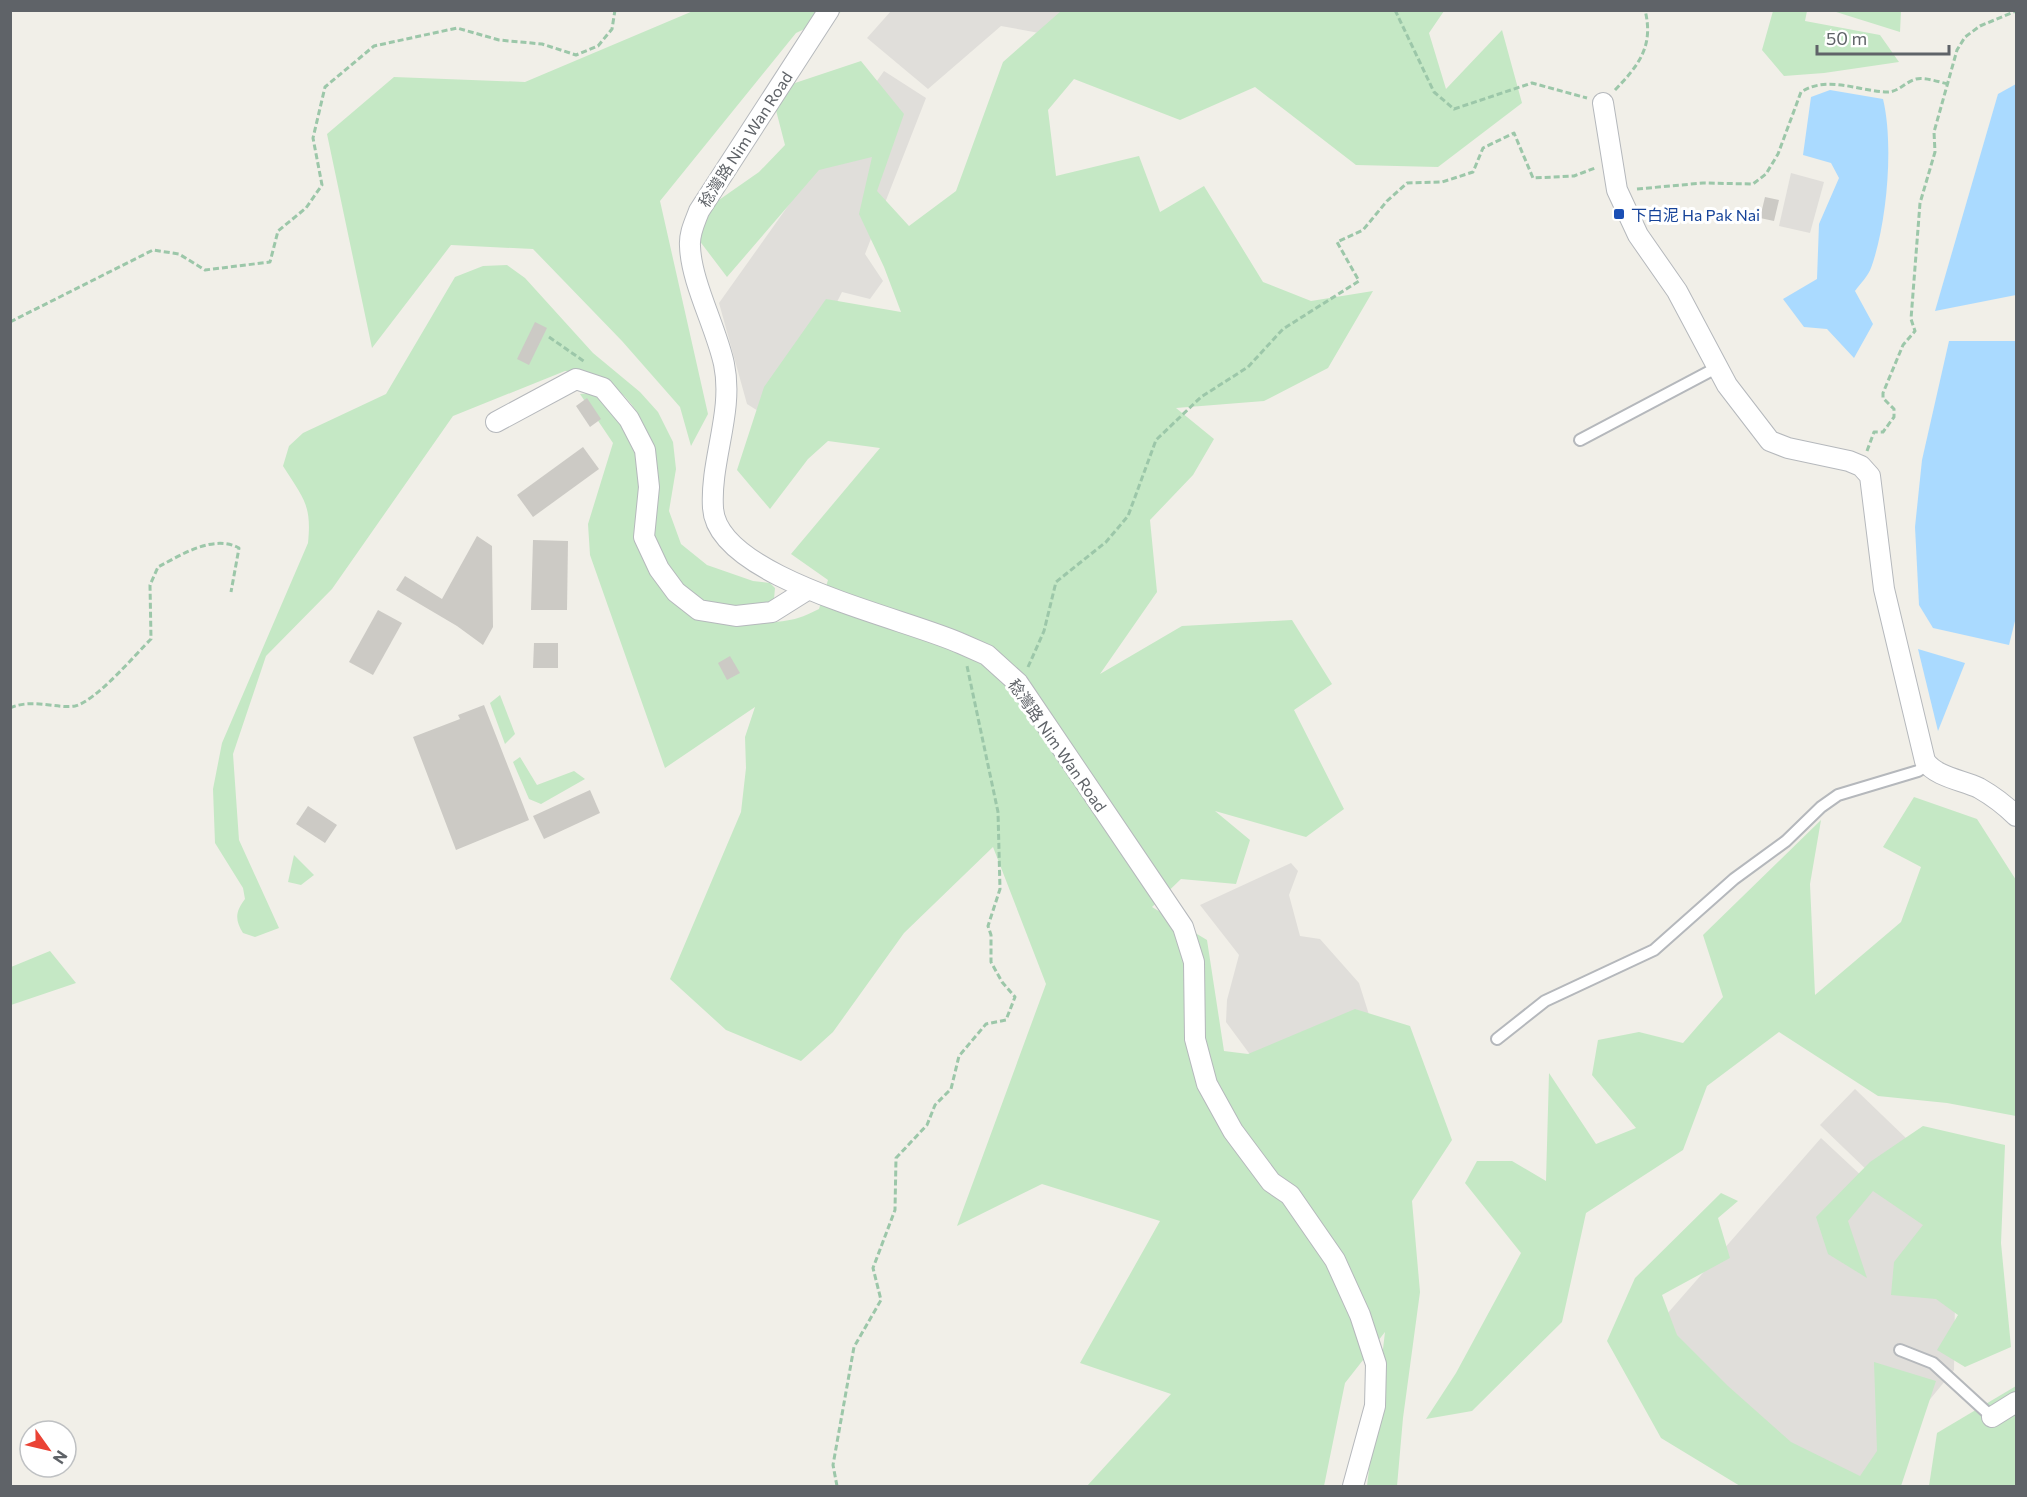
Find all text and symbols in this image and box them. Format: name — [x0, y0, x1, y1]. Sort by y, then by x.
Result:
scale bar — [1817, 18, 1949, 56]
text: 50 m — [1826, 27, 1867, 49]
street label: 稔灣路 Nim Wan Road — [694, 68, 796, 210]
place label: 下白泥 Ha Pak Nai — [1631, 205, 1760, 224]
marker: 下白泥 Ha Pak Nai — [1612, 207, 1626, 221]
street label: 稔灣路 Nim Wan Road — [1005, 675, 1111, 815]
north arrow — [18, 1419, 78, 1479]
text: N — [50, 1447, 72, 1468]

